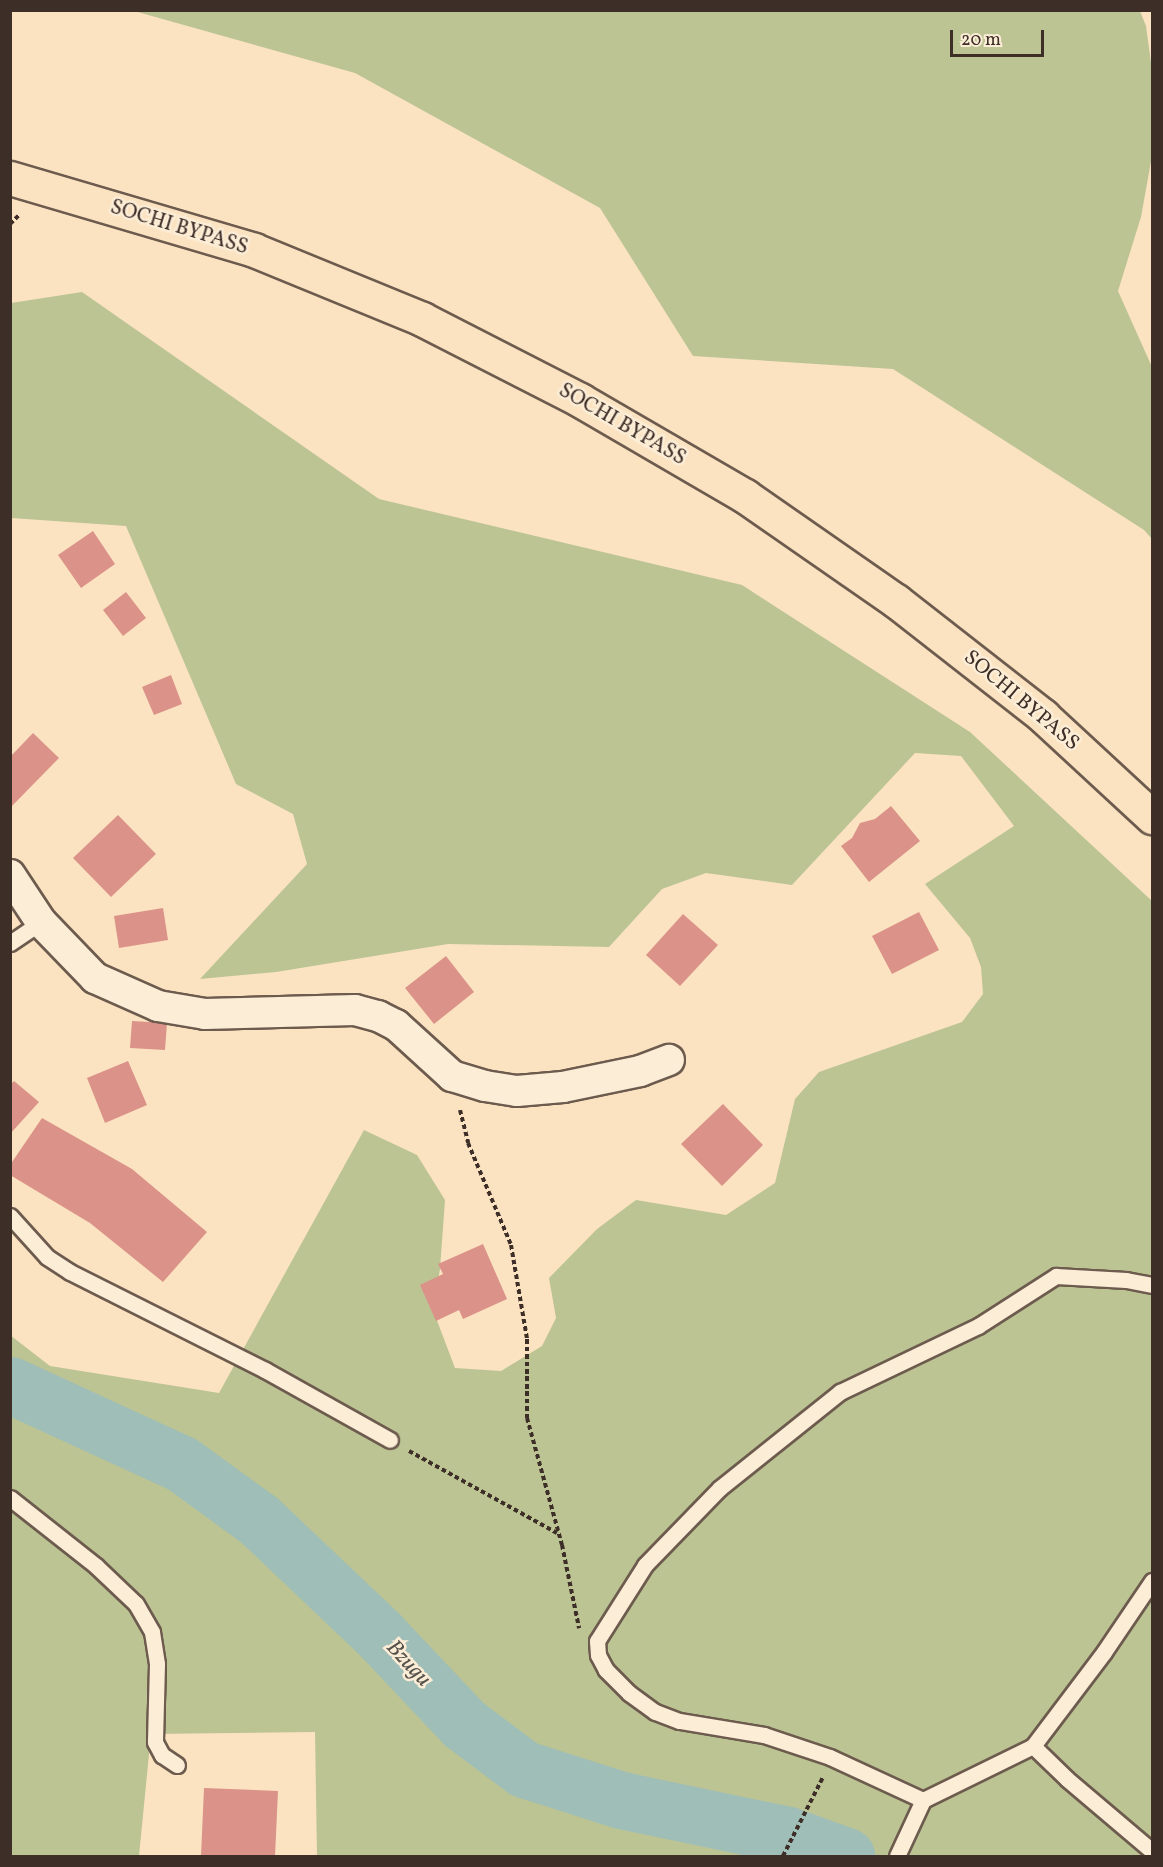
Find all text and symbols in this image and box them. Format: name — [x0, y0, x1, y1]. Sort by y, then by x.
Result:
scale bar — [953, 18, 1048, 56]
text: 20 m — [961, 28, 1001, 53]
street label: SOCHI BYPASS — [107, 195, 251, 261]
street label: SOCHI BYPASS — [554, 378, 690, 472]
street label: SOCHI BYPASS — [958, 645, 1084, 757]
water label: Bzugu — [380, 1635, 436, 1693]

